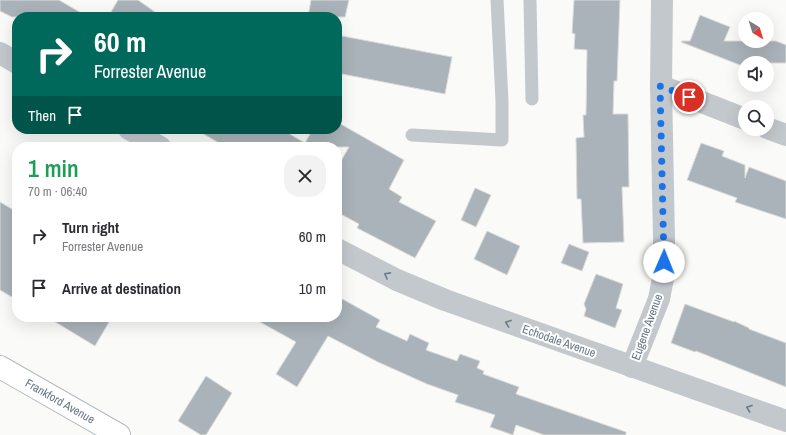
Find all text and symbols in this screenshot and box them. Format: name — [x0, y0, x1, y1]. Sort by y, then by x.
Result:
north arrow — [738, 12, 774, 48]
map controls — [738, 12, 774, 136]
text: 60 m — [94, 23, 146, 61]
icon: right — [28, 28, 80, 80]
button: sound — [738, 56, 774, 92]
text: Forrester Avenue — [94, 59, 206, 84]
pin — [672, 80, 706, 114]
icon: arrive — [678, 86, 700, 108]
button: search — [738, 100, 774, 136]
icon: arrive — [64, 104, 86, 126]
text: Then — [28, 105, 56, 126]
text: 1 min — [28, 152, 79, 184]
button: close — [284, 155, 326, 197]
text: 70 m · 06:40 — [28, 183, 87, 200]
text: Turn right — [62, 217, 119, 238]
icon: right — [28, 225, 50, 247]
text: 60 m — [299, 226, 326, 247]
text: Forrester Avenue — [62, 238, 143, 255]
position arrow — [643, 241, 685, 283]
one-way arrow — [384, 272, 391, 280]
icon: arrive — [28, 277, 50, 299]
text: Arrive at destination — [62, 278, 181, 299]
text: 10 m — [299, 278, 326, 299]
street label: Eugene Avenue — [628, 292, 666, 362]
one-way arrow — [504, 320, 511, 328]
street label: Echodale Avenue — [520, 321, 598, 361]
street label: Frankford Avenue — [22, 375, 98, 427]
one-way arrow — [746, 405, 753, 413]

